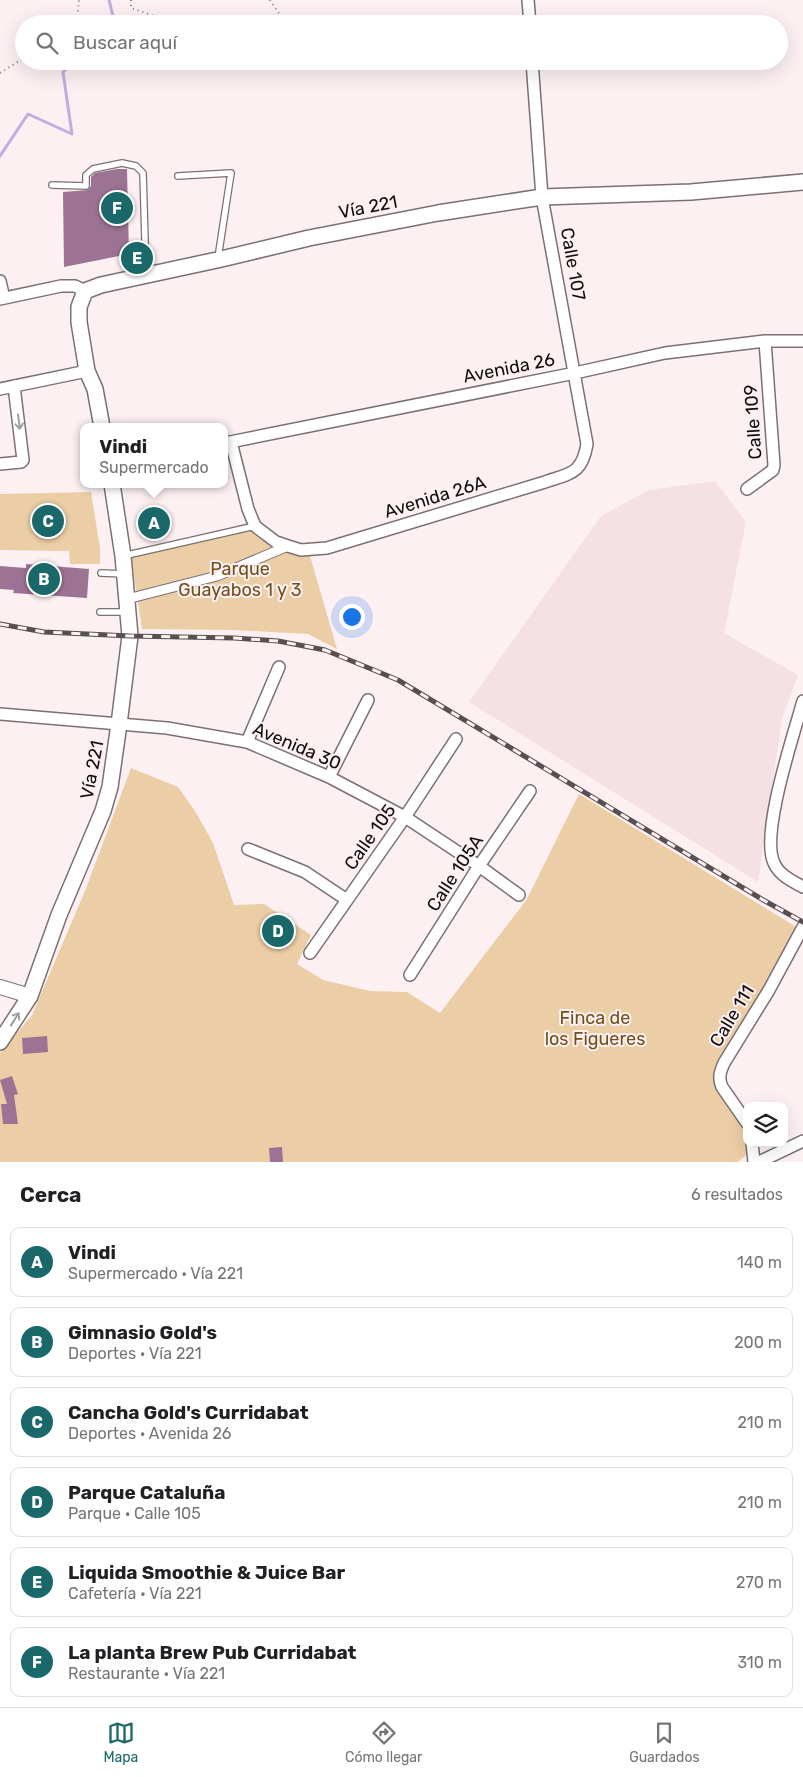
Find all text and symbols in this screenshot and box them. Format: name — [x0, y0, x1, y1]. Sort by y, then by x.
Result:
search box — [15, 15, 788, 70]
icon: search — [33, 29, 61, 57]
text: Buscar aquí — [73, 31, 177, 54]
pin: F — [101, 189, 133, 227]
street label: Vía 221 — [337, 191, 399, 223]
street label: Calle 107 — [556, 226, 590, 302]
pin: E — [121, 239, 153, 277]
street label: Avenida 26 — [461, 348, 557, 388]
street label: Calle 109 — [739, 384, 767, 460]
one-way arrow — [14, 413, 24, 429]
popup — [80, 423, 228, 488]
text: Vindi — [99, 435, 147, 458]
text: Supermercado — [99, 458, 209, 477]
street label: Avenida 26A — [382, 471, 488, 523]
pin: C — [32, 502, 64, 540]
pin: A — [138, 504, 170, 542]
park label: Parque Guayabos 1 y 3 — [178, 558, 302, 601]
pin: B — [28, 560, 60, 598]
your location — [339, 604, 365, 630]
street label: Avenida 30 — [250, 718, 344, 774]
street label: Vía 221 — [76, 739, 108, 801]
street label: Calle 105 — [339, 800, 401, 874]
street label: Calle 105A — [422, 831, 488, 915]
pin: D — [262, 912, 294, 950]
street label: Calle 111 — [705, 981, 759, 1051]
park label: Finca de los Figueres — [545, 1007, 645, 1050]
one-way arrow — [11, 1012, 21, 1026]
map controls — [743, 1102, 788, 1147]
button: layers — [743, 1102, 788, 1147]
text: Cerca — [20, 1182, 81, 1207]
text: 6 resultados — [691, 1185, 783, 1204]
text: Vindi — [68, 1241, 116, 1264]
text: A — [31, 1253, 43, 1272]
text: 140 m — [737, 1253, 782, 1272]
text: Supermercado · Vía 221 — [68, 1264, 243, 1283]
text: Gimnasio Gold's — [68, 1321, 217, 1344]
text: B — [31, 1333, 43, 1352]
text: 200 m — [734, 1333, 782, 1352]
text: Deportes · Vía 221 — [68, 1344, 202, 1363]
text: Cancha Gold's Curridabat — [68, 1401, 309, 1424]
text: C — [31, 1413, 43, 1432]
text: 210 m — [737, 1413, 782, 1432]
text: Deportes · Avenida 26 — [68, 1424, 232, 1443]
text: Parque Cataluña — [68, 1481, 225, 1504]
text: D — [31, 1493, 43, 1512]
text: 210 m — [737, 1493, 782, 1512]
text: Parque · Calle 105 — [68, 1504, 201, 1523]
text: Liquida Smoothie & Juice Bar — [68, 1561, 345, 1584]
text: E — [32, 1573, 42, 1592]
text: 270 m — [736, 1573, 782, 1592]
text: Cafetería · Vía 221 — [68, 1584, 202, 1603]
text: La planta Brew Pub Curridabat — [68, 1641, 356, 1664]
text: F — [32, 1653, 42, 1672]
text: 310 m — [738, 1653, 782, 1672]
text: Restaurante · Vía 221 — [68, 1664, 225, 1683]
tab: Mapa — [103, 1719, 138, 1766]
tab: Cómo llegar — [345, 1719, 422, 1766]
tab: Guardados — [629, 1719, 700, 1766]

